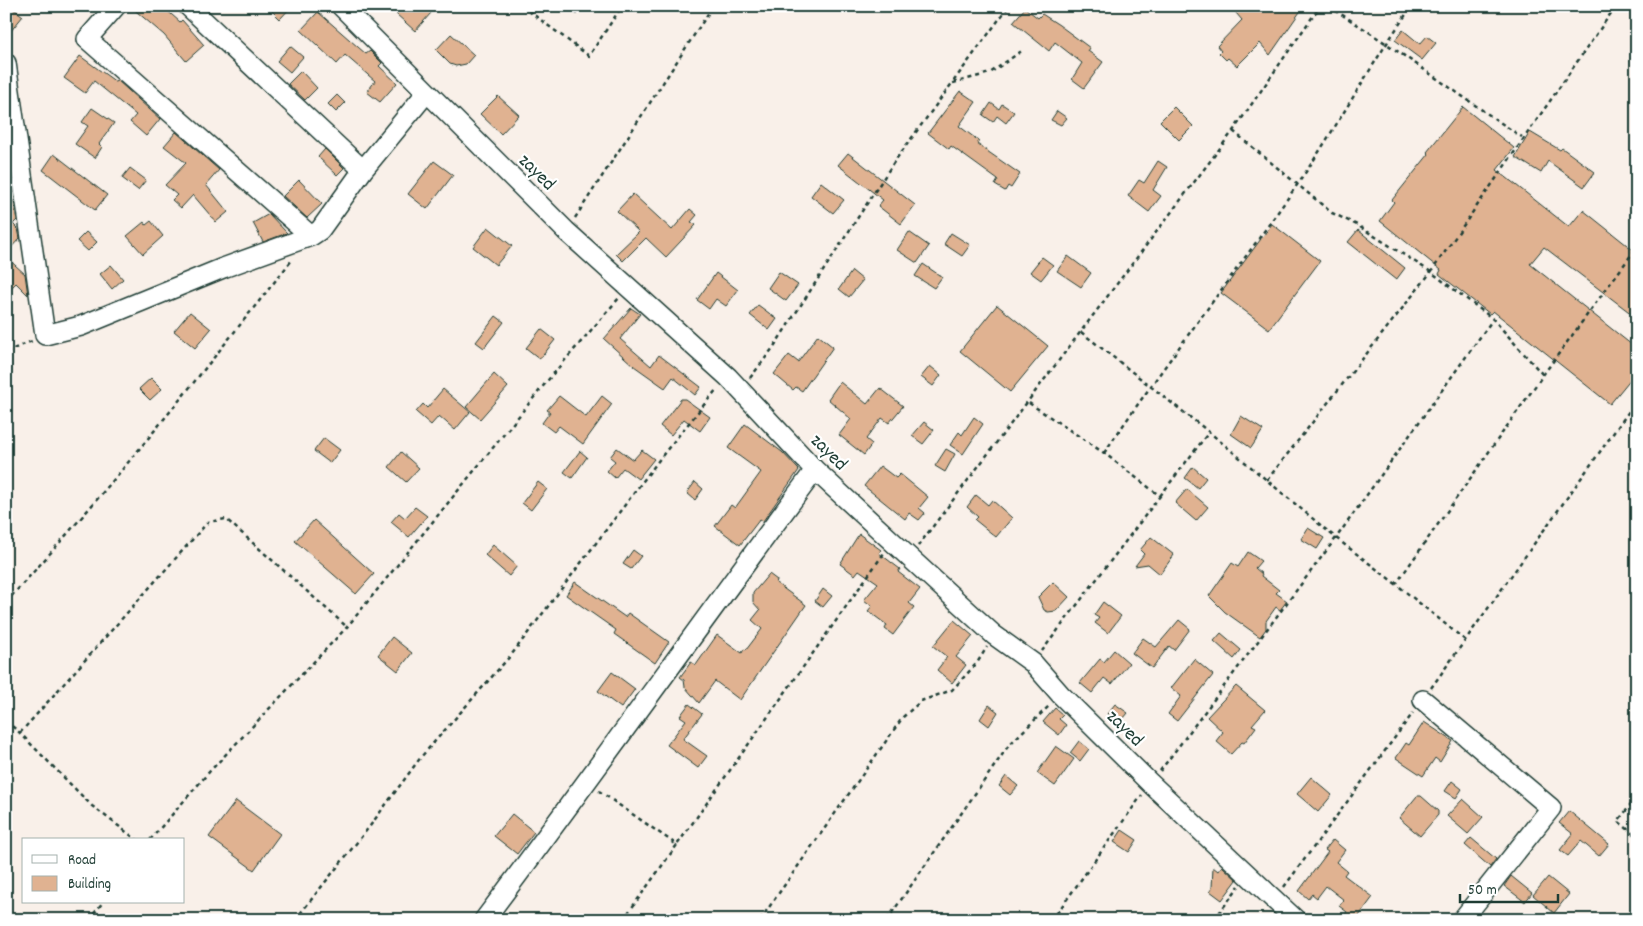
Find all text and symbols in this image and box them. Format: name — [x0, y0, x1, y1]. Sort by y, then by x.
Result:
street label: zayed — [511, 148, 561, 198]
street label: zayed — [803, 428, 853, 478]
street label: zayed — [1099, 704, 1149, 754]
legend — [22, 838, 185, 904]
text: Road — [68, 850, 96, 872]
scale bar — [1460, 871, 1558, 903]
text: Building — [68, 874, 111, 896]
text: 50 m — [1468, 880, 1497, 902]

